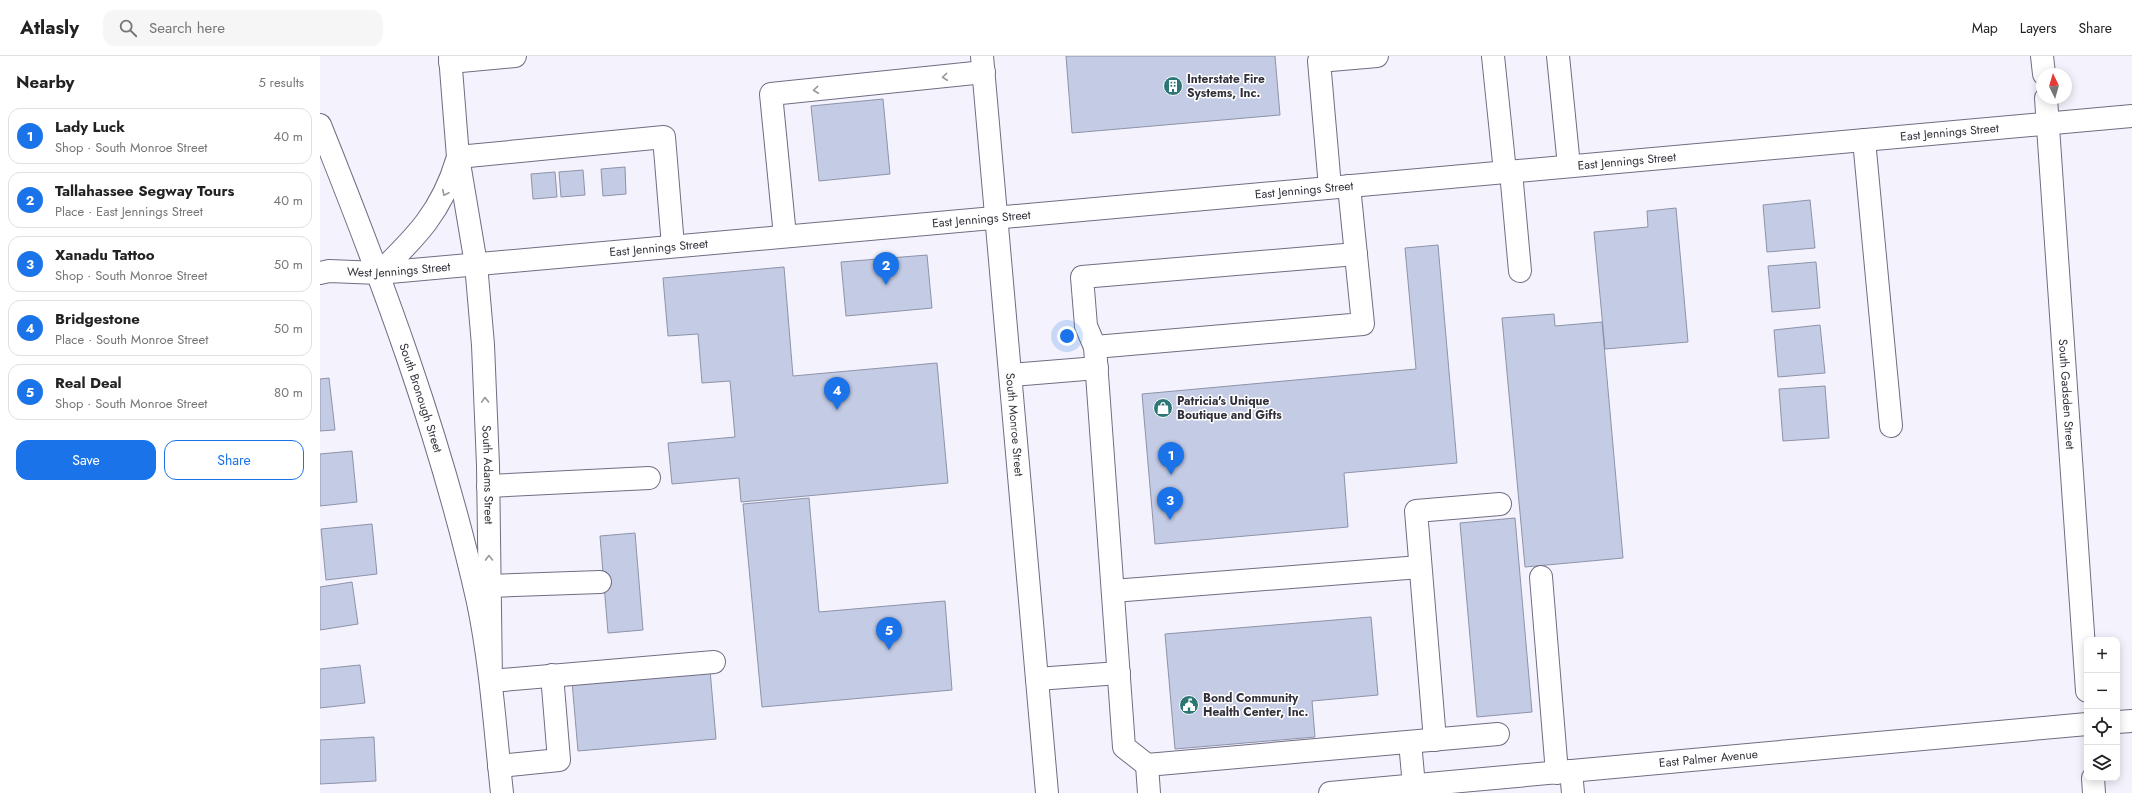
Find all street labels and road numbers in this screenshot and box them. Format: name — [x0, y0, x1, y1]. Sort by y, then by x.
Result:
street label: East Jennings Street — [1899, 119, 2000, 146]
street label: East Jennings Street — [1577, 148, 1677, 175]
street label: East Jennings Street — [1254, 177, 1354, 204]
street label: East Jennings Street — [931, 206, 1031, 232]
street label: East Jennings Street — [609, 235, 709, 261]
street label: West Jennings Street — [347, 258, 451, 282]
street label: South Gadsden Street — [2054, 338, 2079, 450]
street label: South Bronough Street — [394, 341, 447, 455]
street label: South Monroe Street — [1001, 372, 1028, 477]
street label: South Adams Street — [477, 425, 498, 525]
street label: East Palmer Avenue — [1658, 745, 1759, 772]

